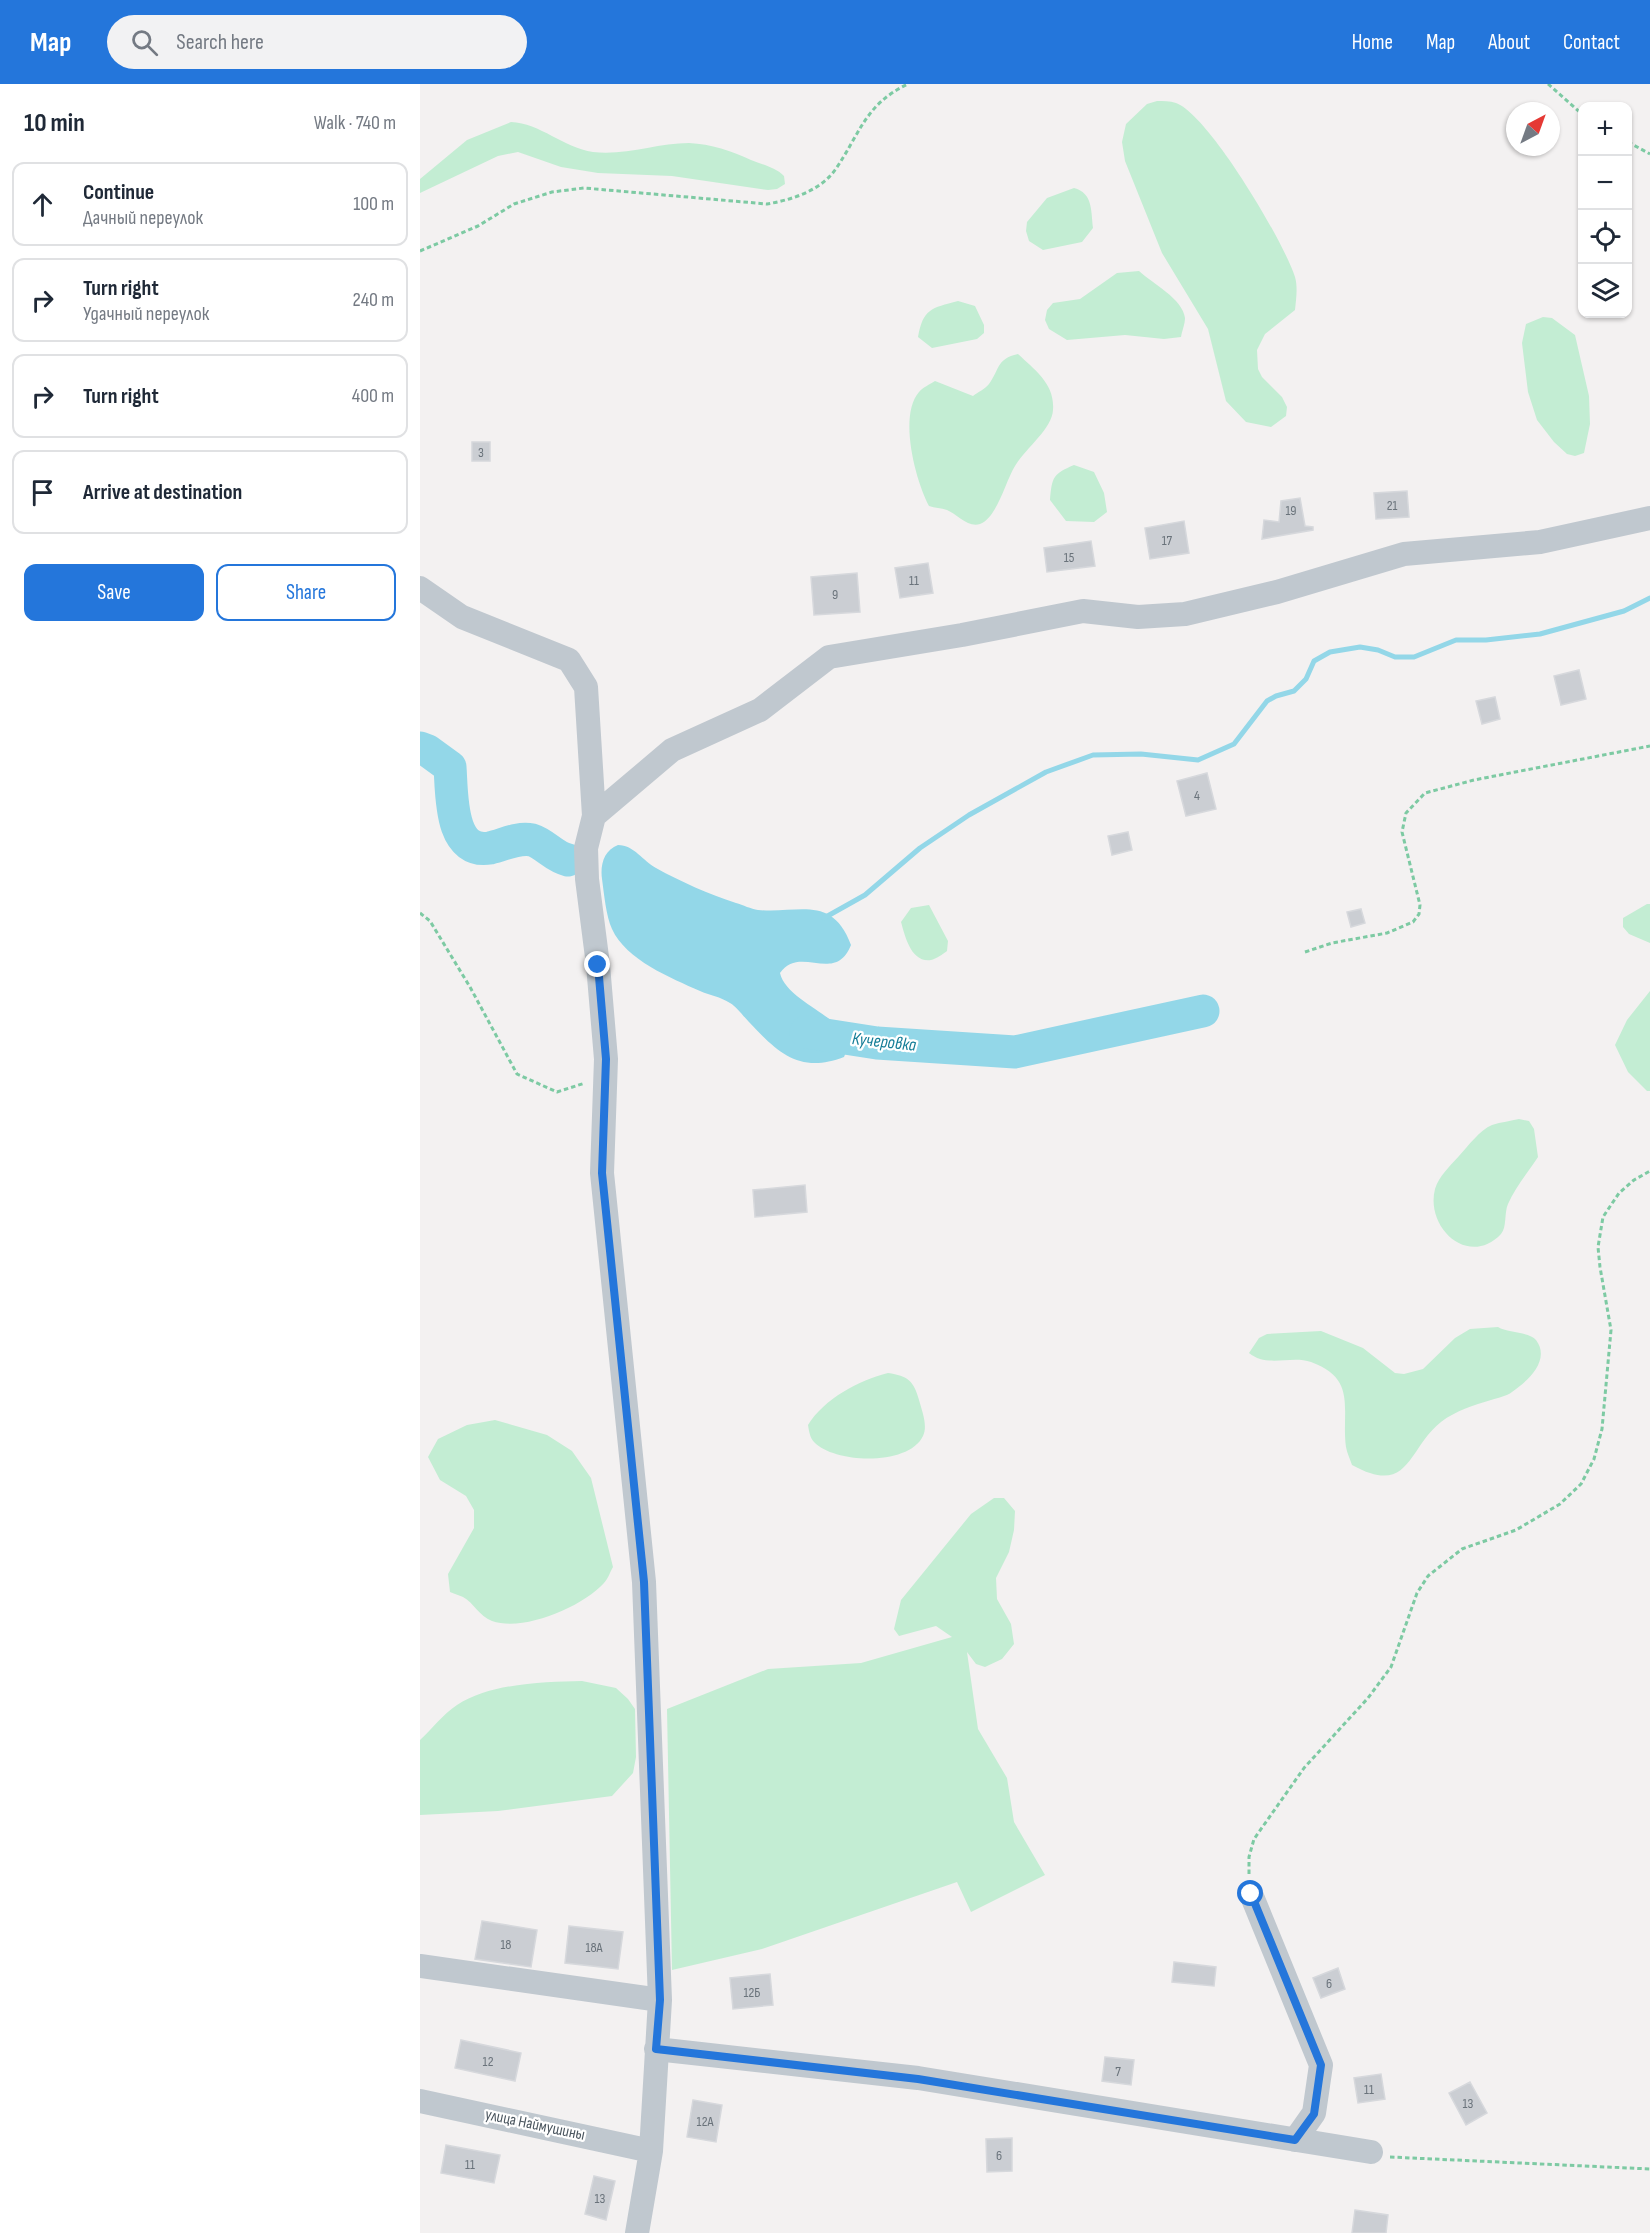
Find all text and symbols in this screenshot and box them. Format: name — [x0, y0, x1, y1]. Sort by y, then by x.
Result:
search box — [107, 15, 527, 69]
text: Map — [30, 26, 71, 59]
icon: search — [128, 26, 161, 59]
text: Search here — [176, 29, 264, 56]
text: Home — [1352, 30, 1393, 55]
text: Map — [1426, 30, 1455, 55]
text: About — [1488, 30, 1530, 55]
text: Contact — [1563, 30, 1620, 55]
north arrow — [1506, 102, 1560, 156]
map controls — [1578, 102, 1632, 318]
button: + — [1578, 102, 1632, 156]
text: 10 min — [24, 108, 85, 139]
text: Walk · 740 m — [314, 111, 396, 135]
button: − — [1578, 156, 1632, 210]
text: Continue — [83, 179, 154, 206]
icon: ahead — [26, 188, 59, 221]
text: 100 m — [353, 192, 394, 216]
text: Дачный переулок — [83, 206, 203, 230]
button: locate — [1578, 210, 1632, 264]
button: layers — [1578, 264, 1632, 318]
text: Turn right — [83, 275, 159, 302]
icon: right — [26, 284, 59, 317]
text: 240 m — [353, 288, 394, 312]
text: Удачный переулок — [83, 302, 209, 326]
icon: right — [26, 380, 59, 413]
text: Turn right — [83, 383, 159, 410]
text: 400 m — [352, 384, 394, 408]
house number: 3 — [478, 444, 484, 461]
icon: arrive — [26, 476, 59, 509]
text: Arrive at destination — [83, 479, 242, 506]
house number: 21 — [1387, 497, 1397, 514]
house number: 19 — [1285, 502, 1297, 519]
house number: 17 — [1162, 532, 1173, 549]
house number: 15 — [1064, 549, 1075, 566]
button: Save — [24, 564, 204, 621]
button: Share — [216, 564, 396, 621]
house number: 11 — [909, 572, 919, 589]
house number: 9 — [832, 586, 838, 603]
house number: 4 — [1194, 787, 1200, 804]
route end — [584, 951, 610, 977]
water label: Кучеровка — [851, 1028, 918, 1056]
route start — [1237, 1880, 1263, 1906]
house number: 18 — [500, 1936, 512, 1953]
house number: 18А — [585, 1939, 604, 1956]
house number: 6 — [1326, 1975, 1332, 1992]
house number: 12Б — [744, 1984, 760, 2001]
house number: 12 — [483, 2053, 494, 2070]
house number: 7 — [1115, 2063, 1121, 2080]
house number: 11 — [1364, 2081, 1374, 2098]
house number: 13 — [1463, 2095, 1474, 2112]
street label: улица Наймушины — [483, 2105, 587, 2145]
house number: 12А — [697, 2113, 714, 2130]
house number: 6 — [996, 2147, 1002, 2164]
house number: 11 — [465, 2156, 475, 2173]
house number: 13 — [595, 2190, 606, 2207]

